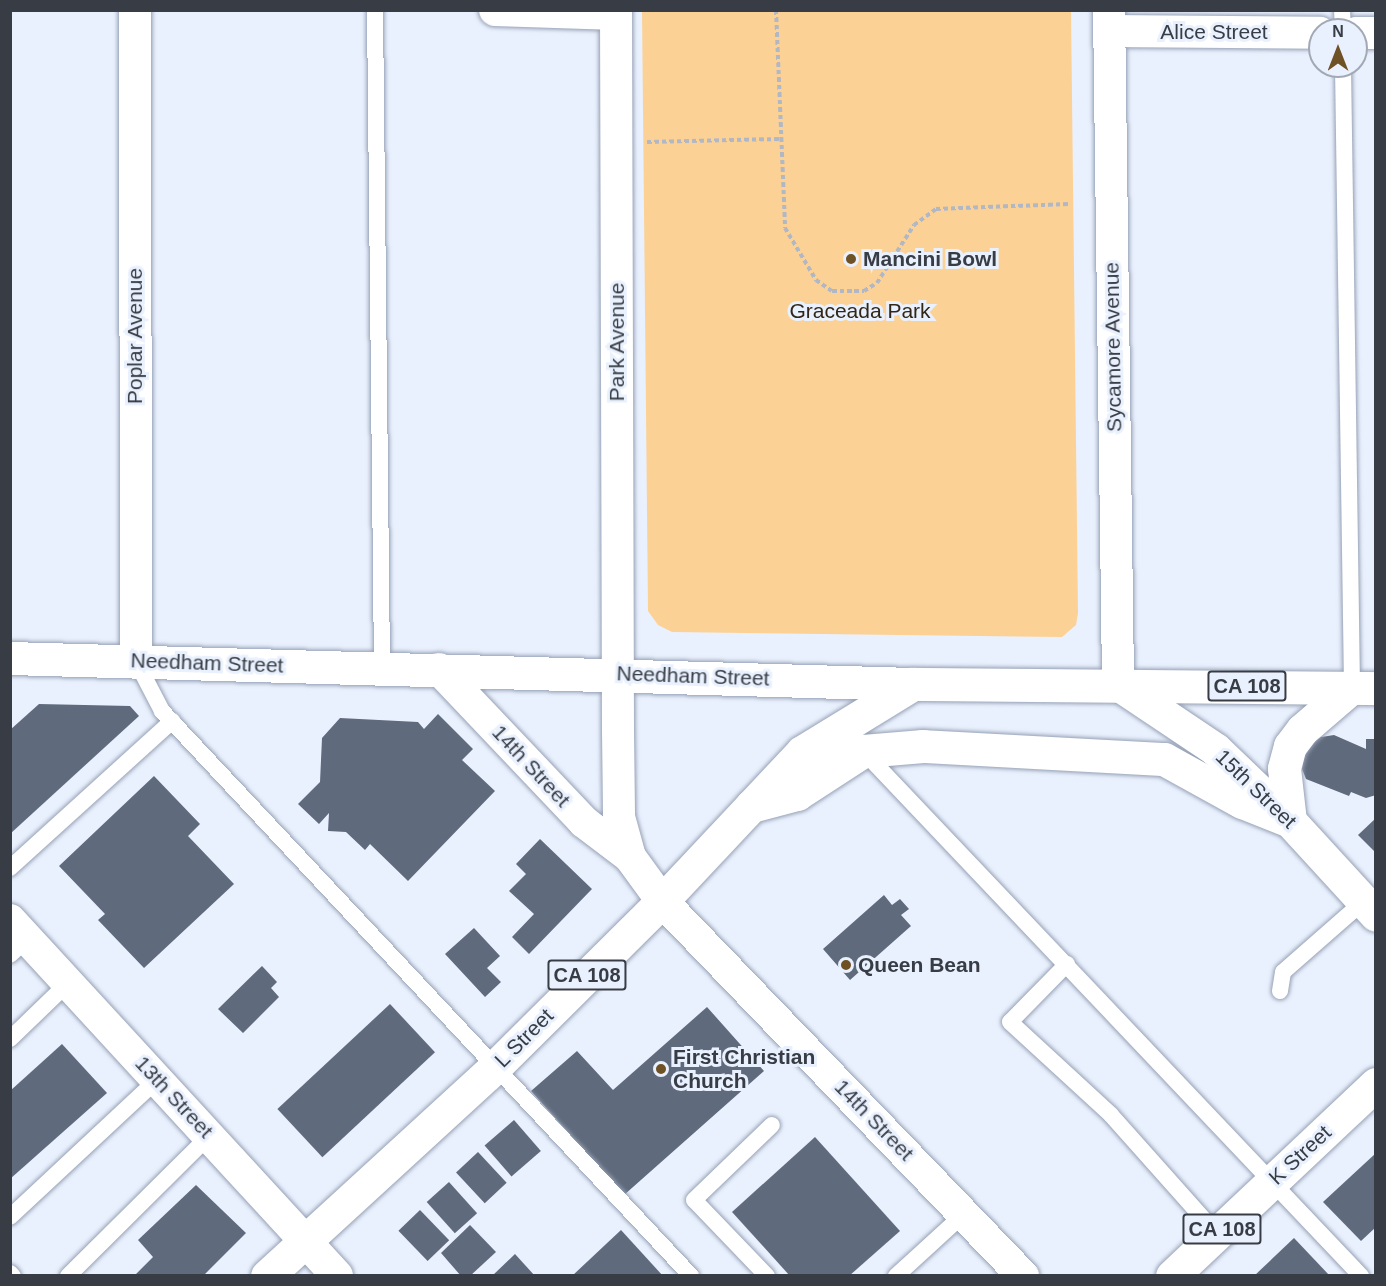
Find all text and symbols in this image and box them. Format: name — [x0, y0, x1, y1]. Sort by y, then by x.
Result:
north arrow — [1308, 18, 1368, 78]
street label: Alice Street — [1160, 19, 1268, 45]
text: N — [1332, 23, 1344, 40]
place label: Mancini Bowl — [863, 246, 997, 272]
marker: Mancini Bowl — [844, 252, 858, 266]
street label: Sycamore Avenue — [1099, 261, 1127, 433]
street label: Poplar Avenue — [122, 267, 148, 405]
street label: Park Avenue — [604, 282, 630, 402]
park label: Graceada Park — [789, 298, 931, 324]
street label: Needham Street — [130, 648, 284, 678]
street label: Needham Street — [616, 661, 770, 691]
road number: CA 108 — [1206, 669, 1288, 703]
street label: 14th Street — [487, 720, 575, 812]
street label: 15th Street — [1210, 744, 1302, 834]
place label: Queen Bean — [858, 952, 981, 978]
road number: CA 108 — [546, 958, 628, 992]
marker: Queen Bean — [839, 958, 853, 972]
street label: L Street — [489, 1003, 559, 1073]
place label: First Christian Church — [673, 1044, 815, 1094]
street label: 13th Street — [130, 1051, 218, 1143]
marker: First Christian Church — [654, 1062, 668, 1076]
street label: 14th Street — [829, 1074, 919, 1166]
street label: K Street — [1264, 1120, 1336, 1190]
road number: CA 108 — [1182, 1212, 1262, 1246]

